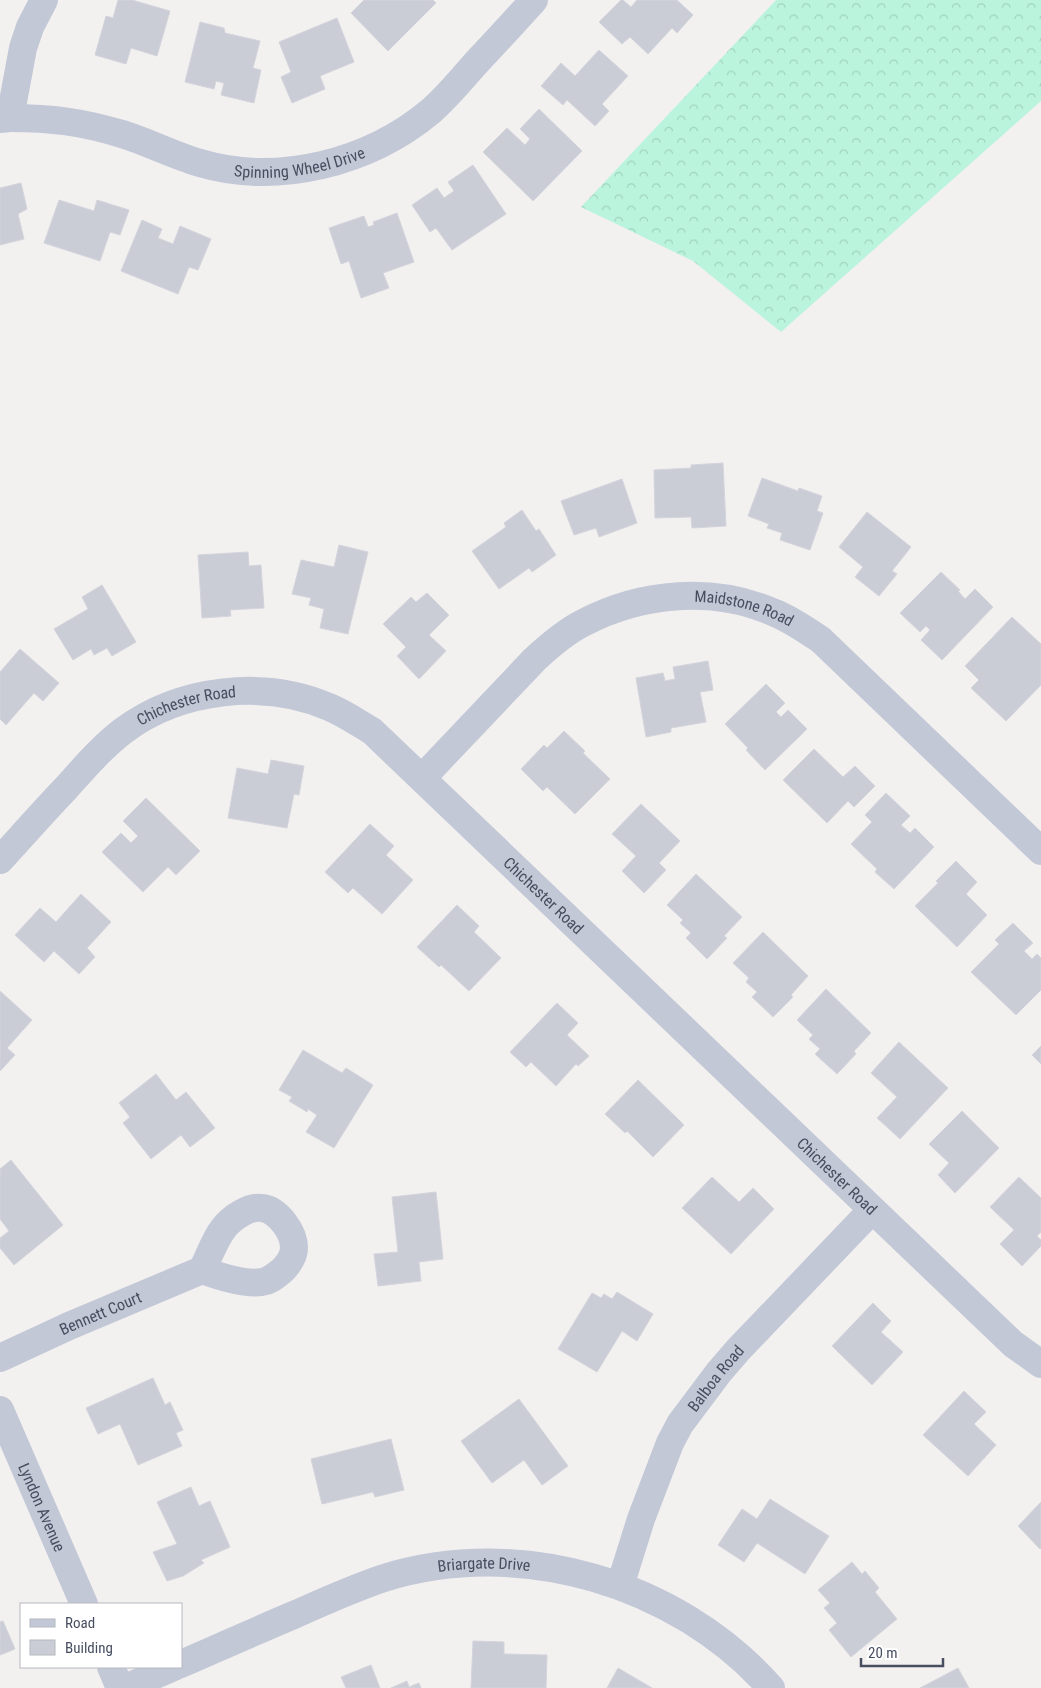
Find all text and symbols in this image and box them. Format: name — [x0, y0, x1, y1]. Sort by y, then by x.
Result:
street label: Spinning Wheel Drive — [233, 143, 368, 182]
street label: Maidstone Road — [694, 587, 797, 630]
street label: Chichester Road — [133, 682, 237, 730]
street label: Chichester Road — [500, 853, 587, 938]
street label: Chichester Road — [793, 1134, 881, 1219]
street label: Bennett Court — [56, 1288, 145, 1339]
street label: Balboa Road — [684, 1341, 748, 1415]
street label: Lyndon Avenue — [14, 1460, 69, 1555]
street label: Briargate Drive — [436, 1554, 531, 1576]
legend — [20, 1603, 182, 1668]
text: Road — [65, 1614, 95, 1632]
scale bar — [861, 1636, 944, 1668]
text: Building — [65, 1639, 113, 1657]
text: 20 m — [868, 1644, 898, 1662]

